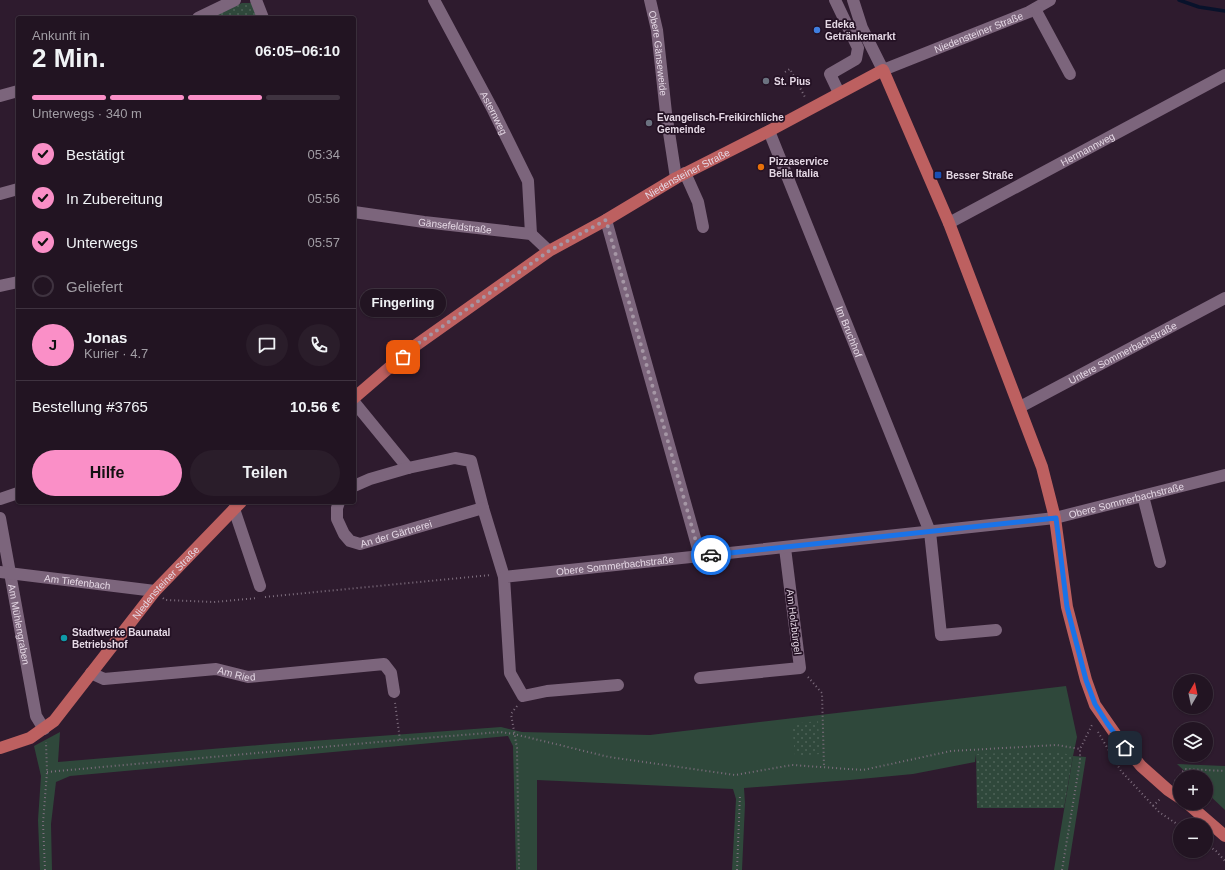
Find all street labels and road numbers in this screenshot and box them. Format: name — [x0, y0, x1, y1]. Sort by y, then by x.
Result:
street label: Obere Gänseweide — [647, 9, 670, 97]
street label: Niedensteiner Straße — [932, 9, 1025, 55]
street label: Asternweg — [478, 89, 510, 136]
street label: Hermannweg — [1059, 130, 1116, 168]
street label: Niedensteiner Straße — [643, 146, 732, 201]
street label: Gänsefeldstraße — [418, 216, 493, 235]
street label: Im Bruchhof — [834, 304, 865, 359]
street label: Untere Sommerbachstraße — [1067, 319, 1179, 386]
street label: Obere Sommerbachstraße — [1067, 480, 1185, 520]
street label: An der Gärtnerei — [359, 518, 433, 549]
street label: Niedensteiner Straße — [130, 543, 201, 621]
street label: Obere Sommerbachstraße — [556, 553, 675, 577]
street label: Am Tiefenbach — [44, 572, 111, 591]
street label: Am Mühlengraben — [7, 583, 32, 665]
street label: Am Holzbürgel — [785, 589, 803, 655]
street label: Am Ried — [217, 664, 256, 683]

